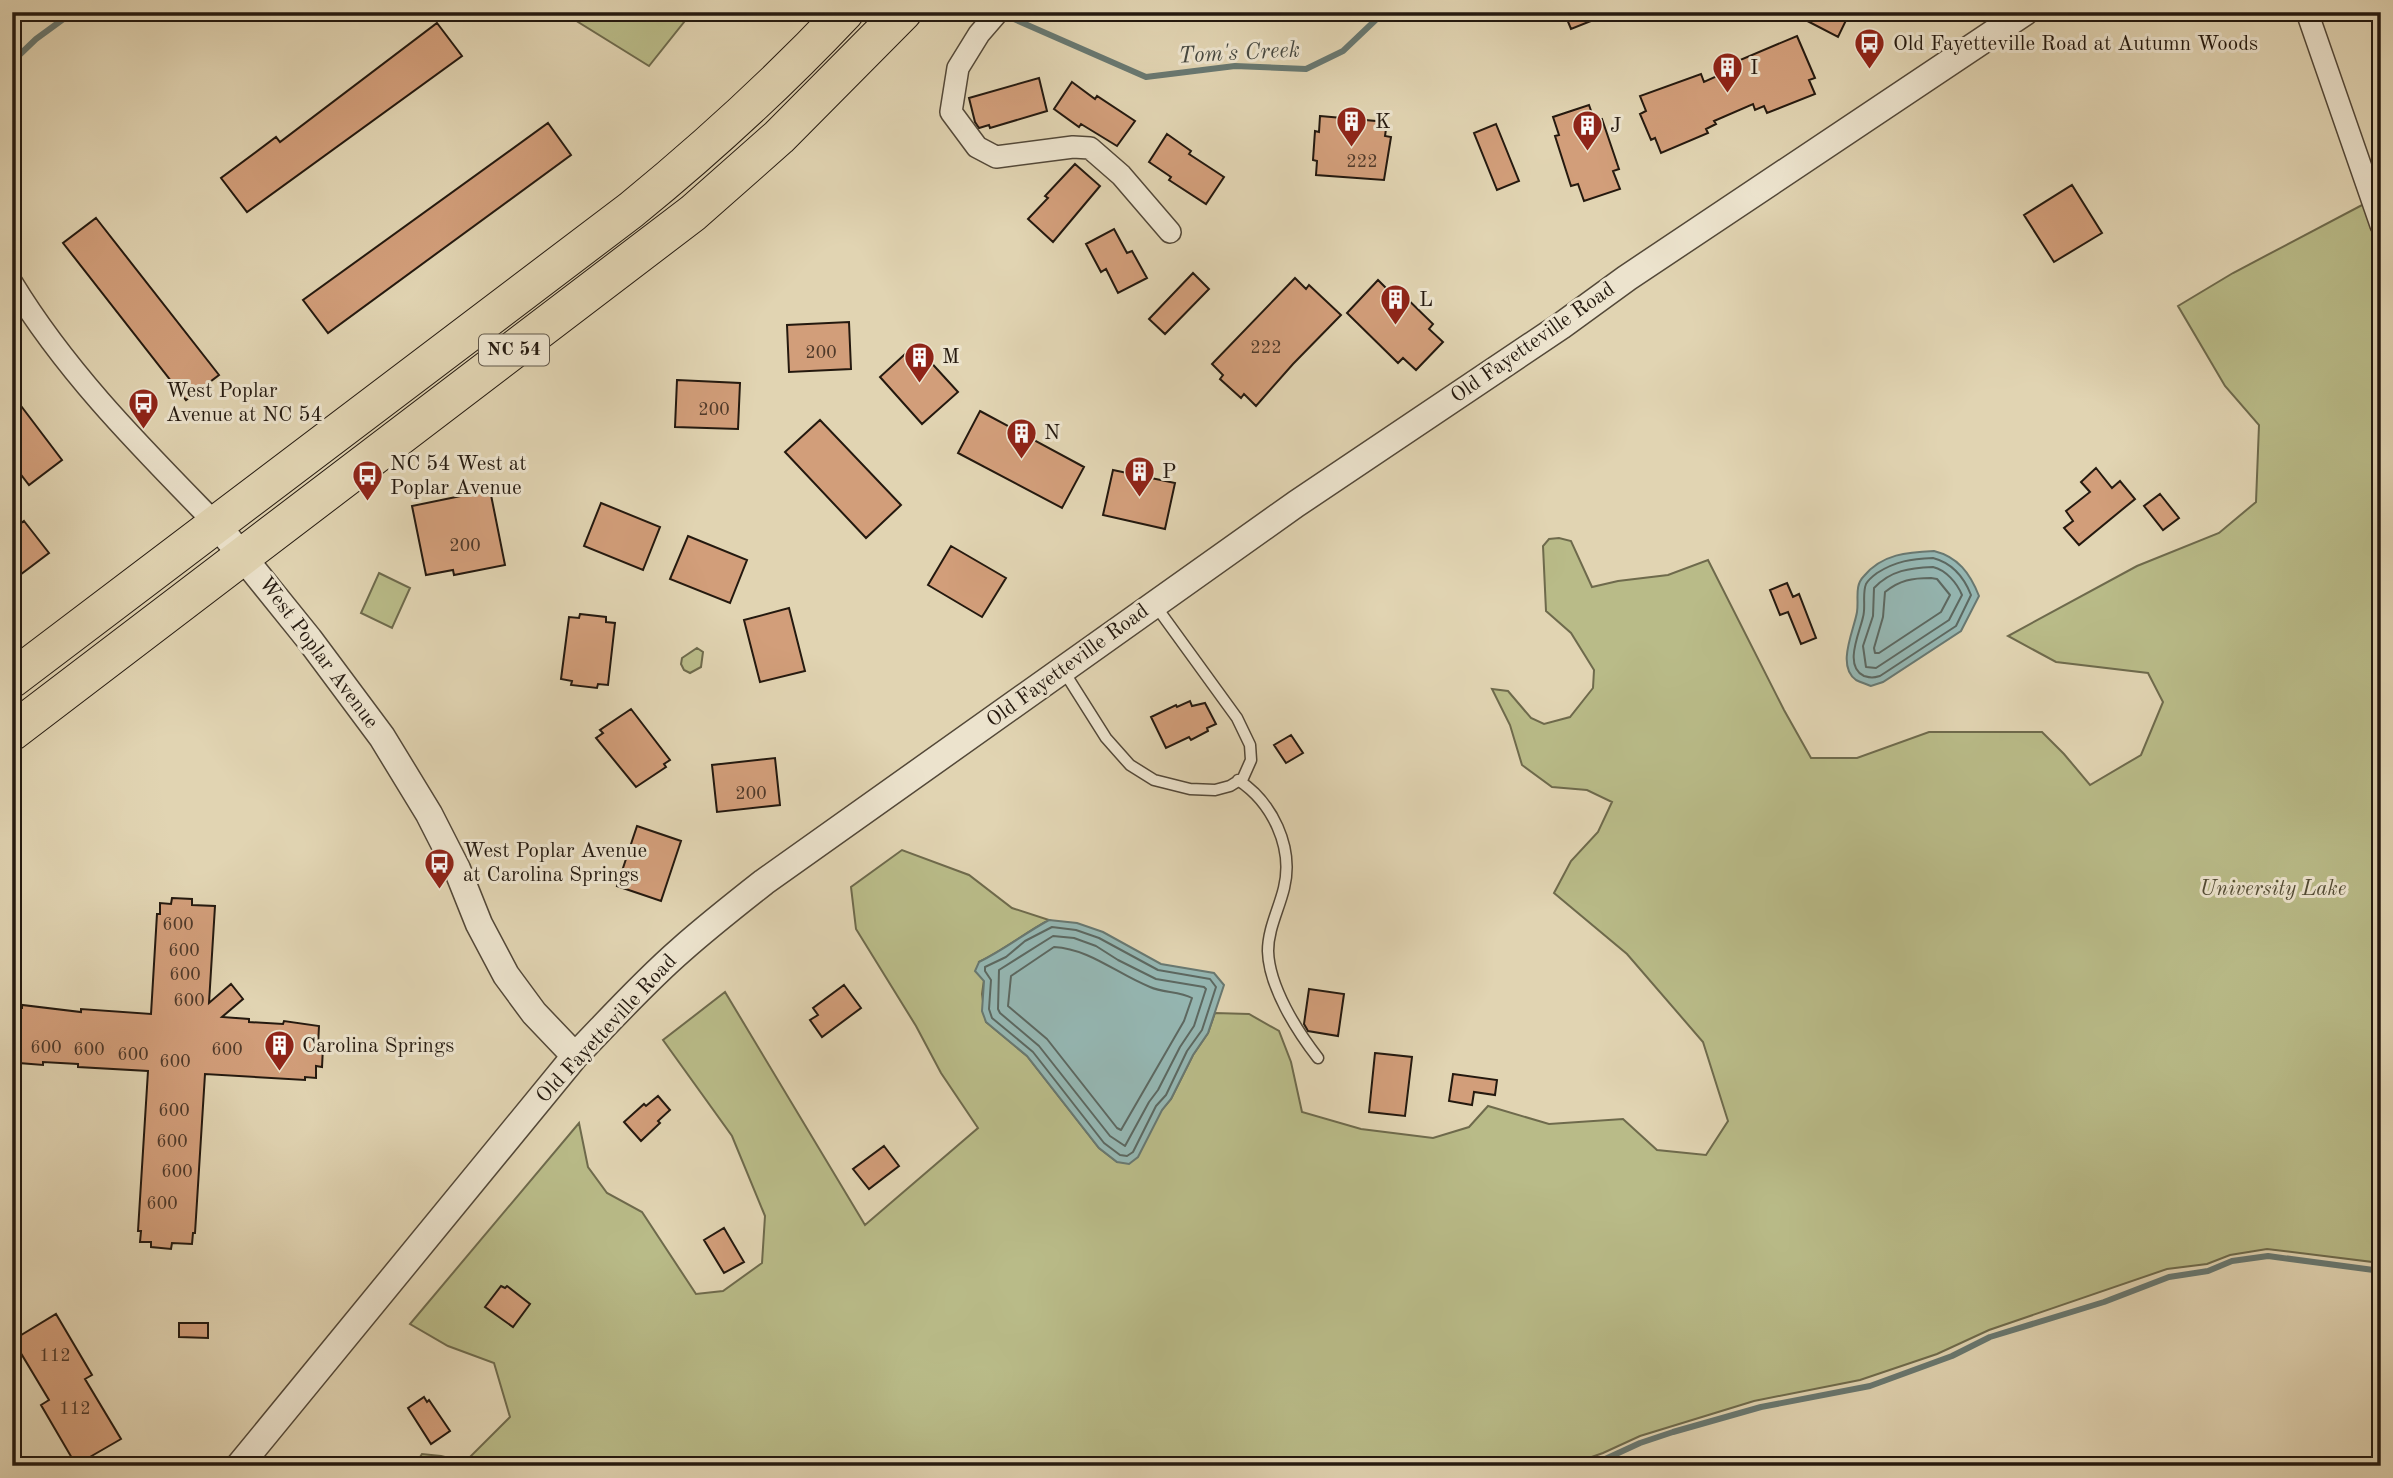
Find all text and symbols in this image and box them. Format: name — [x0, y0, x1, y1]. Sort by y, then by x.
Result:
bus stop icon: Old Fayetteville Road at Autumn Woods — [1853, 27, 1887, 71]
place label: Old Fayetteville Road at Autumn Woods — [1893, 34, 2258, 55]
water label: Tom's Creek — [1177, 38, 1301, 68]
building icon: I — [1710, 51, 1744, 95]
place label: I — [1750, 58, 1758, 79]
building icon: K — [1335, 105, 1369, 149]
building icon: J — [1570, 109, 1604, 153]
place label: K — [1375, 112, 1391, 133]
place label: J — [1610, 116, 1621, 137]
house number: 222 — [1346, 153, 1378, 171]
street label: Old Fayetteville Road — [1447, 279, 1619, 407]
building icon: L — [1379, 283, 1413, 327]
place label: L — [1419, 290, 1433, 311]
road number: NC 54 — [479, 334, 549, 366]
house number: 222 — [1250, 339, 1282, 357]
building icon: M — [902, 340, 936, 384]
house number: 200 — [805, 344, 837, 362]
place label: M — [942, 347, 960, 368]
place label: West Poplar Avenue at NC 54 — [166, 381, 323, 426]
bus stop icon: West Poplar Avenue at NC 54 — [126, 386, 160, 430]
house number: 200 — [698, 401, 730, 419]
building icon: N — [1004, 416, 1038, 460]
place label: N — [1044, 423, 1060, 444]
place label: NC 54 West at Poplar Avenue — [390, 454, 527, 499]
building icon: P — [1122, 455, 1156, 499]
bus stop icon: NC 54 West at Poplar Avenue — [350, 459, 384, 503]
place label: P — [1162, 462, 1176, 483]
house number: 200 — [449, 537, 481, 555]
street label: West Poplar Avenue — [254, 573, 382, 733]
street label: Old Fayetteville Road — [983, 600, 1153, 732]
house number: 200 — [735, 785, 767, 803]
place label: West Poplar Avenue at Carolina Springs — [463, 841, 647, 886]
bus stop icon: West Poplar Avenue at Carolina Springs — [423, 846, 457, 890]
park label: University Lake — [2200, 879, 2346, 900]
house number: 600 — [162, 916, 194, 934]
house number: 600 — [168, 942, 200, 960]
street label: Old Fayetteville Road — [533, 951, 681, 1107]
house number: 600 — [169, 966, 201, 984]
house number: 600 — [173, 992, 205, 1010]
building icon: Carolina Springs — [262, 1029, 296, 1073]
place label: Carolina Springs — [302, 1036, 454, 1057]
house number: 600 — [30, 1039, 62, 1057]
house number: 600 — [73, 1041, 105, 1059]
house number: 600 — [211, 1041, 243, 1059]
house number: 600 — [117, 1046, 149, 1064]
house number: 600 — [159, 1053, 191, 1071]
house number: 600 — [158, 1102, 190, 1120]
house number: 600 — [156, 1133, 188, 1151]
house number: 600 — [161, 1163, 193, 1181]
house number: 600 — [146, 1195, 178, 1213]
house number: 112 — [39, 1347, 71, 1365]
house number: 112 — [59, 1400, 91, 1418]

